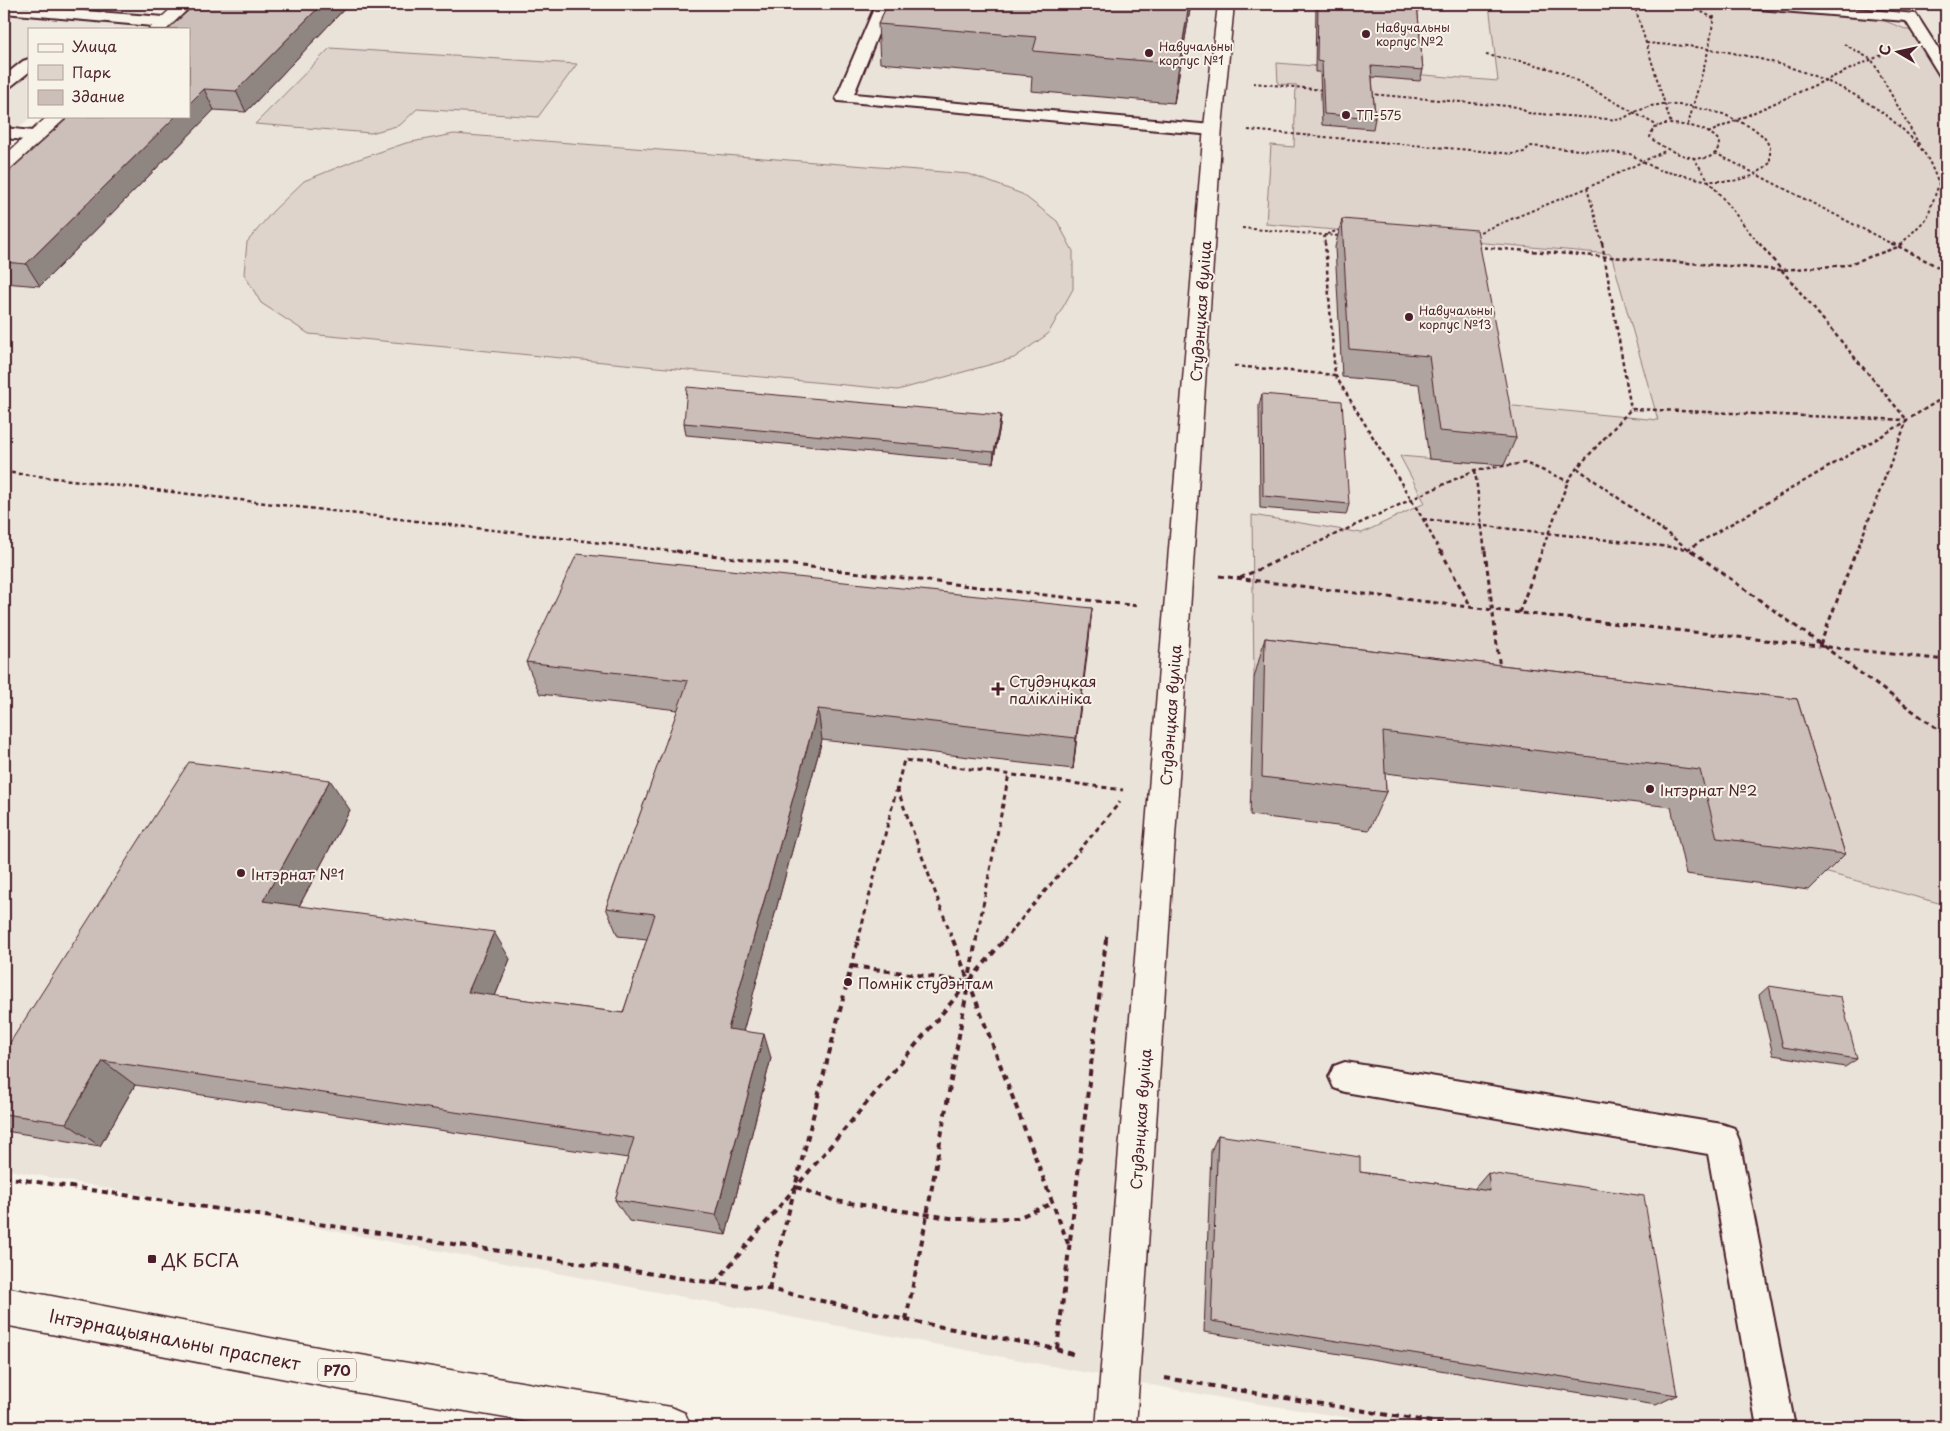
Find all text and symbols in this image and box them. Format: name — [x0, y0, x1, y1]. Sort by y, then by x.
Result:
place label: Навучальны корпус №2 — [1376, 18, 1450, 50]
legend — [28, 28, 190, 118]
marker: Навучальны корпус №2 — [1360, 28, 1372, 40]
north arrow — [1872, 28, 1922, 78]
text: Улица — [72, 34, 117, 57]
place label: Навучальны корпус №1 — [1159, 37, 1233, 69]
text: С — [1873, 43, 1896, 57]
marker: Навучальны корпус №1 — [1143, 47, 1155, 59]
text: Парк — [72, 60, 111, 83]
text: Здание — [72, 84, 125, 107]
place label: ТП-575 — [1356, 106, 1401, 124]
marker: ТП-575 — [1340, 109, 1352, 121]
street label: Студэнцкая вуліца — [1184, 239, 1216, 382]
place label: Навучальны корпус №13 — [1419, 301, 1493, 333]
marker: Навучальны корпус №13 — [1403, 311, 1415, 323]
street label: Студэнцкая вуліца — [1154, 643, 1186, 786]
place label: Студэнцкая паліклініка — [1009, 669, 1097, 709]
marker: Студэнцкая паліклініка — [991, 682, 1005, 696]
place label: Інтэрнат №2 — [1660, 778, 1757, 801]
marker: Інтэрнат №2 — [1644, 783, 1656, 795]
place label: Інтэрнат №1 — [251, 862, 345, 885]
marker: Інтэрнат №1 — [235, 867, 247, 879]
place label: Помнік студэнтам — [858, 971, 994, 994]
marker: Помнік студэнтам — [842, 976, 854, 988]
street label: Студэнцкая вуліца — [1124, 1047, 1156, 1190]
place label: ДК БСГА — [161, 1246, 239, 1273]
marker: ДК БСГА — [146, 1253, 158, 1265]
street label: Інтэрнацыянальны праспект — [47, 1301, 303, 1377]
road number: Р70 — [318, 1358, 356, 1382]

